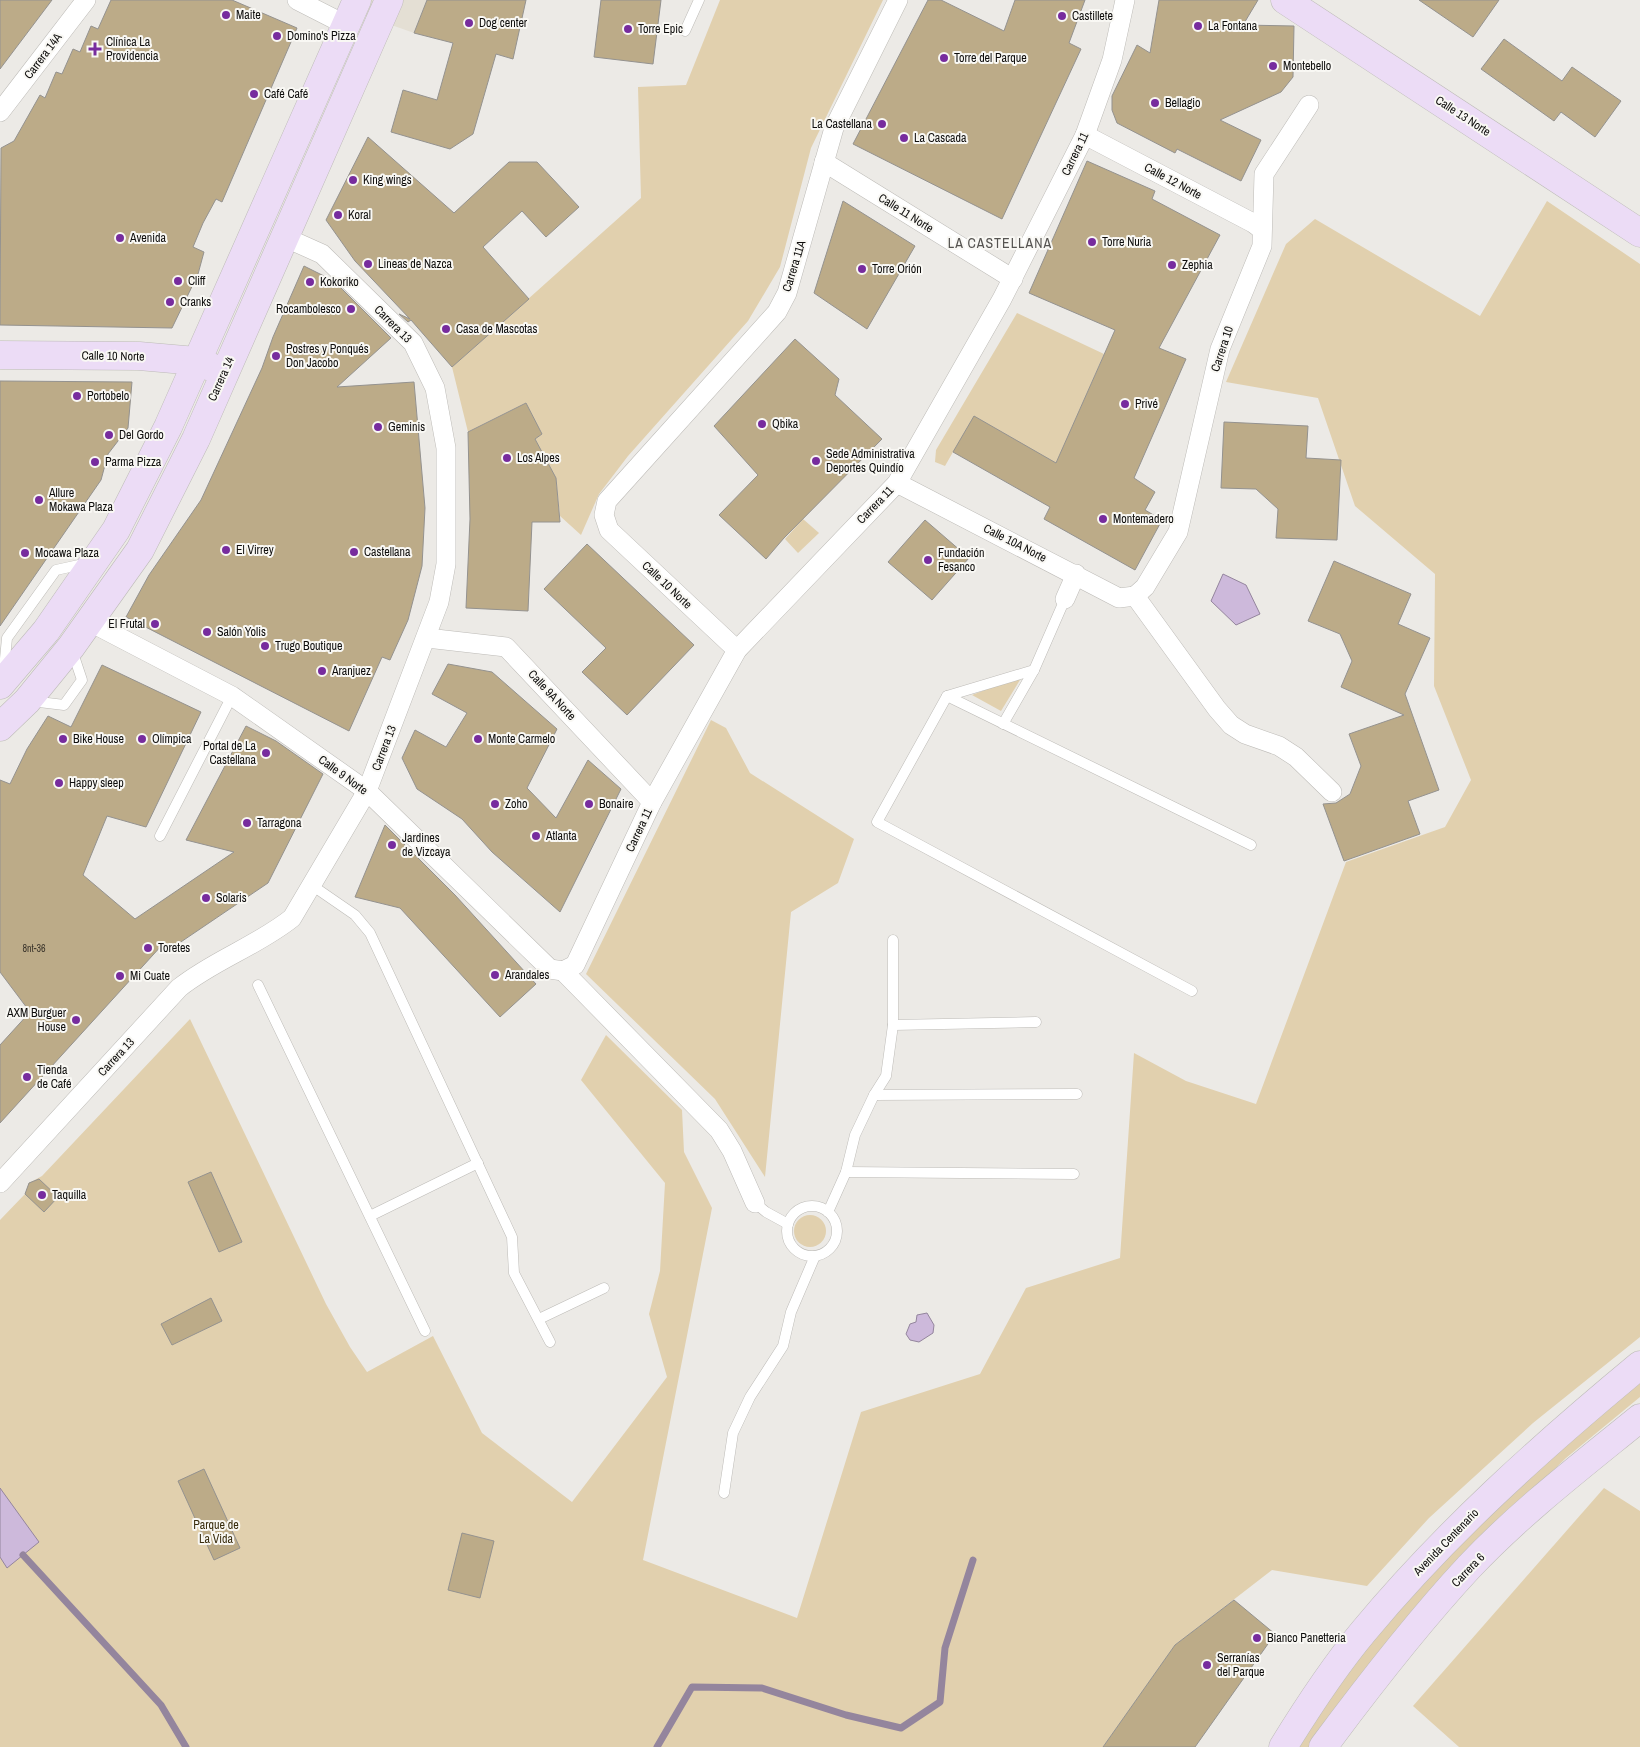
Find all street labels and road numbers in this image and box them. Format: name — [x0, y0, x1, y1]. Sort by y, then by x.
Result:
street label: Carrera 14A — [20, 29, 66, 82]
street label: Calle 13 Norte — [1432, 92, 1494, 140]
street label: Carrera 11 — [1058, 129, 1093, 178]
street label: Calle 12 Norte — [1141, 159, 1205, 203]
street label: Calle 11 Norte — [875, 190, 937, 236]
street label: Carrera 11A — [779, 238, 810, 294]
street label: Carrera 13 — [371, 302, 415, 346]
street label: Carrera 10 — [1207, 324, 1237, 374]
street label: Calle 10 Norte — [81, 347, 145, 365]
street label: Carrera 14 — [204, 354, 238, 404]
street label: Carrera 11 — [853, 482, 897, 527]
street label: Calle 10A Norte — [981, 520, 1049, 566]
street label: Calle 10 Norte — [639, 558, 695, 612]
street label: Calle 9A Norte — [525, 666, 579, 724]
street label: Carrera 13 — [368, 723, 400, 773]
street label: Calle 9 Norte — [315, 752, 371, 798]
street label: Carrera 11 — [622, 805, 656, 854]
street label: Carrera 13 — [94, 1034, 138, 1080]
street label: Avenida Centenario — [1409, 1505, 1482, 1580]
street label: Carrera 6 — [1448, 1549, 1488, 1591]

